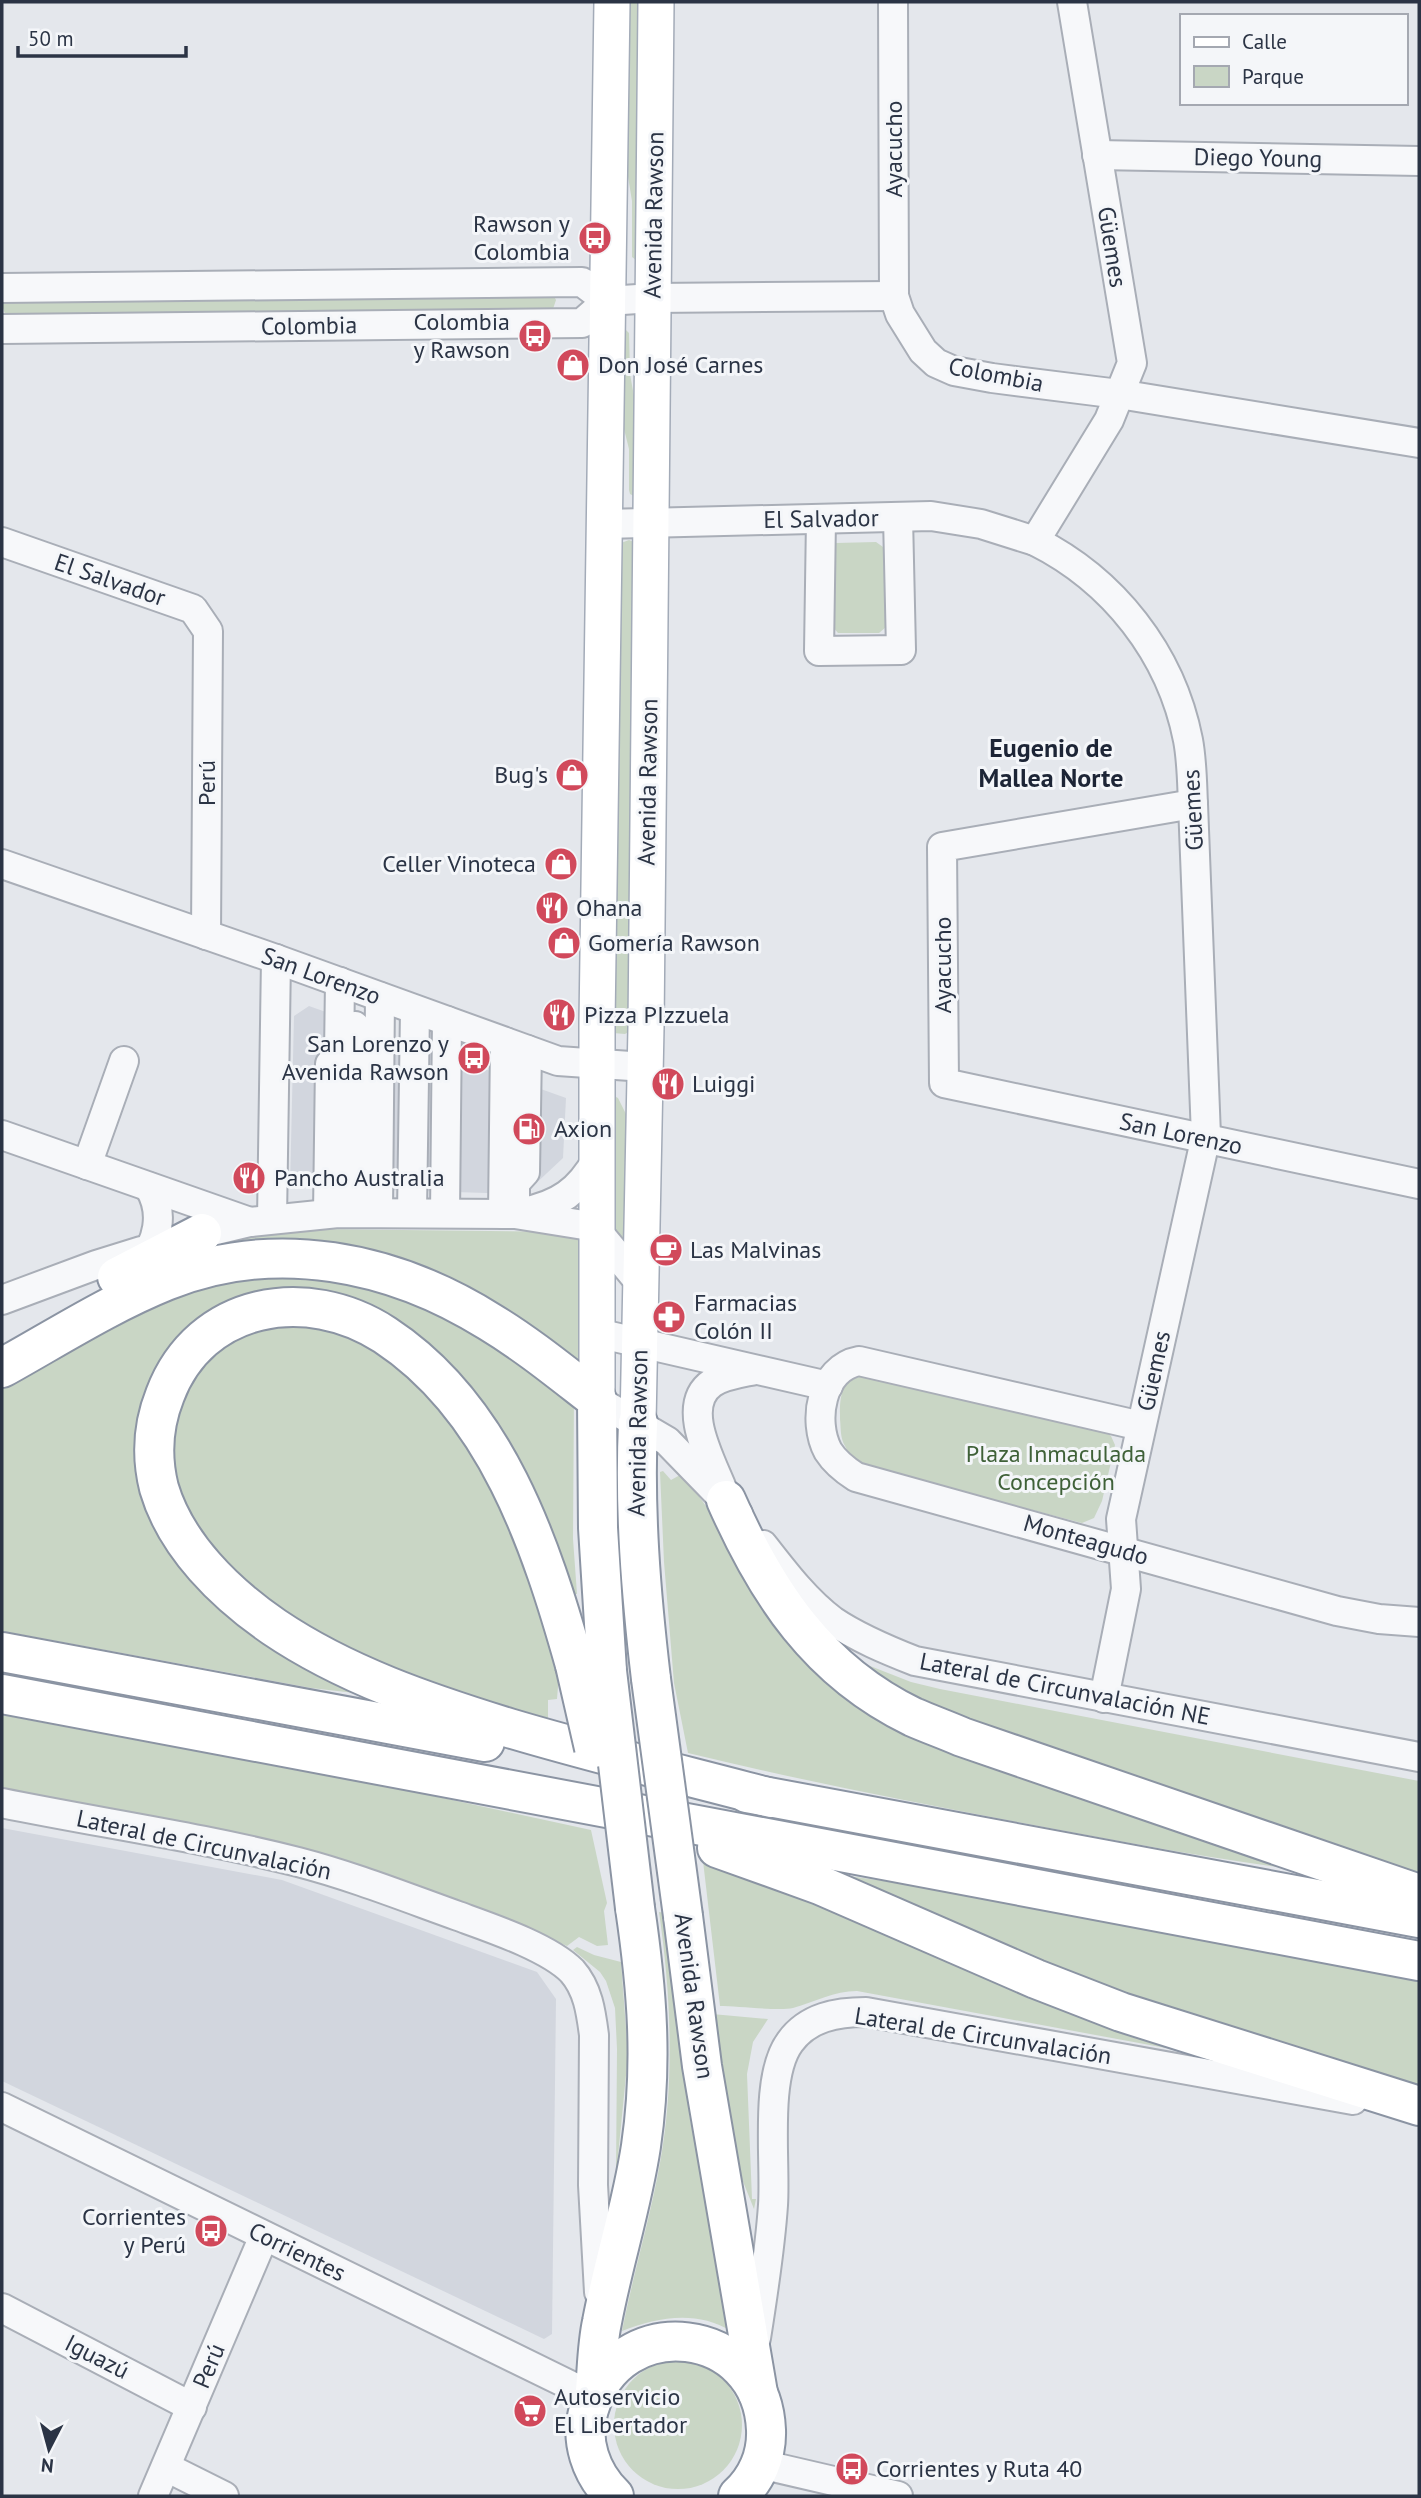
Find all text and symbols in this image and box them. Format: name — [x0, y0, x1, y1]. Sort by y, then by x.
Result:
scale bar — [18, 14, 186, 58]
legend — [1180, 14, 1407, 105]
text: 50 m — [28, 25, 74, 52]
text: Calle — [1242, 28, 1287, 55]
text: Parque — [1242, 63, 1304, 90]
street label: Ayacucho — [878, 101, 909, 197]
street label: Avenida Rawson — [637, 131, 670, 299]
street label: Diego Young — [1193, 141, 1323, 174]
street label: Güemes — [1091, 204, 1134, 290]
place label: Rawson y Colombia — [473, 208, 570, 267]
bus stop icon: Rawson y Colombia — [576, 219, 614, 257]
place label: Colombia y Rawson — [414, 306, 510, 365]
street label: Colombia — [261, 309, 357, 342]
bus stop icon: Colombia y Rawson — [516, 317, 554, 355]
shop icon: Don José Carnes — [554, 346, 592, 384]
place label: Don José Carnes — [598, 349, 763, 380]
street label: Colombia — [946, 350, 1046, 399]
street label: El Salvador — [763, 502, 879, 535]
street label: El Salvador — [51, 546, 170, 613]
street label: Avenida Rawson — [631, 698, 664, 866]
district label: Eugenio de Mallea Norte — [979, 731, 1123, 794]
shop icon: Bug's — [553, 756, 591, 794]
place label: Bug's — [494, 759, 548, 790]
street label: Perú — [191, 760, 222, 806]
street label: Güemes — [1175, 768, 1210, 852]
shop icon: Celler Vinoteca — [542, 845, 580, 883]
place label: Celler Vinoteca — [382, 848, 536, 879]
restaurant icon: Ohana — [533, 889, 571, 927]
place label: Ohana — [576, 892, 642, 923]
street label: Ayacucho — [927, 917, 958, 1013]
shop icon: Gomería Rawson — [545, 924, 583, 962]
place label: Gomería Rawson — [588, 927, 760, 958]
street label: San Lorenzo — [257, 940, 385, 1011]
restaurant icon: Pizza PIzzuela — [540, 996, 578, 1034]
place label: Pizza PIzzuela — [584, 999, 730, 1030]
place label: San Lorenzo y Avenida Rawson — [282, 1028, 449, 1087]
bus stop icon: San Lorenzo y Avenida Rawson — [455, 1039, 493, 1077]
restaurant icon: Luiggi — [649, 1065, 687, 1103]
place label: Luiggi — [692, 1068, 756, 1099]
street label: San Lorenzo — [1117, 1105, 1245, 1162]
fuel station icon: Axion — [510, 1110, 548, 1148]
place label: Axion — [554, 1113, 612, 1144]
restaurant icon: Pancho Australia — [230, 1159, 268, 1197]
place label: Pancho Australia — [274, 1162, 445, 1193]
cafe icon: Las Malvinas — [647, 1231, 685, 1269]
place label: Las Malvinas — [690, 1234, 821, 1265]
place label: Farmacias Colón II — [694, 1287, 797, 1346]
pharmacy icon: Farmacias Colón II — [650, 1298, 688, 1336]
street label: Güemes — [1130, 1328, 1177, 1414]
street label: Avenida Rawson — [621, 1349, 654, 1517]
park label: Plaza Inmaculada Concepción — [966, 1438, 1146, 1497]
street label: Monteagudo — [1020, 1507, 1152, 1572]
street label: Lateral de Circunvalación NE — [917, 1645, 1213, 1732]
street label: Lateral de Circunvalación — [74, 1802, 334, 1887]
street label: Avenida Rawson — [668, 1911, 721, 2081]
street label: Lateral de Circunvalación — [852, 2000, 1114, 2071]
place label: Corrientes y Perú — [82, 2201, 186, 2260]
bus stop icon: Corrientes y Perú — [192, 2212, 230, 2250]
street label: Corrientes — [244, 2215, 351, 2288]
street label: Iguazú — [60, 2327, 135, 2386]
street label: Perú — [185, 2339, 232, 2393]
place label: Autoservicio El Libertador — [554, 2381, 687, 2440]
supermarket icon: Autoservicio El Libertador — [511, 2392, 549, 2430]
north arrow — [14, 2414, 84, 2484]
bus stop icon: Corrientes y Ruta 40 — [833, 2450, 871, 2488]
text: N — [40, 2453, 55, 2478]
place label: Corrientes y Ruta 40 — [876, 2453, 1082, 2484]

